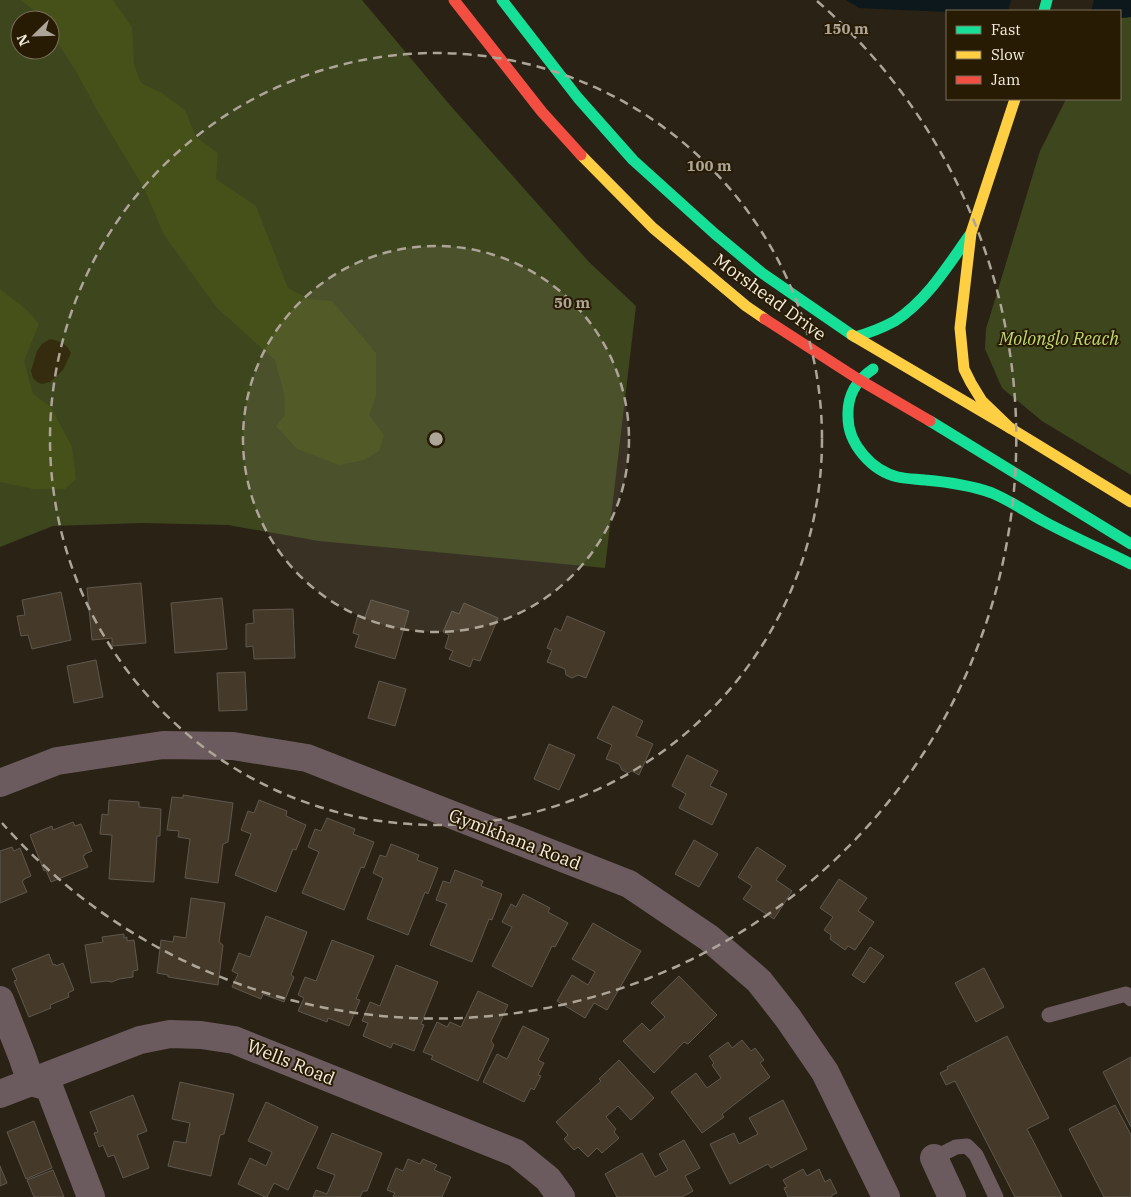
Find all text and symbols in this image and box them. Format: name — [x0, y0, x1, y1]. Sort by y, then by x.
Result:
north arrow — [10, 10, 60, 60]
legend — [946, 10, 1121, 100]
text: 150 m — [823, 19, 869, 38]
text: Fast — [991, 20, 1021, 39]
text: N — [13, 31, 33, 49]
text: Slow — [991, 45, 1025, 64]
text: Jam — [991, 70, 1020, 89]
text: 100 m — [686, 156, 732, 175]
street label: Morshead Drive — [709, 248, 831, 346]
text: 50 m — [554, 293, 590, 312]
park label: Molonglo Reach — [998, 327, 1119, 350]
centre of rings — [427, 430, 445, 448]
street label: Gymkhana Road — [446, 803, 584, 875]
street label: Wells Road — [244, 1034, 338, 1090]

